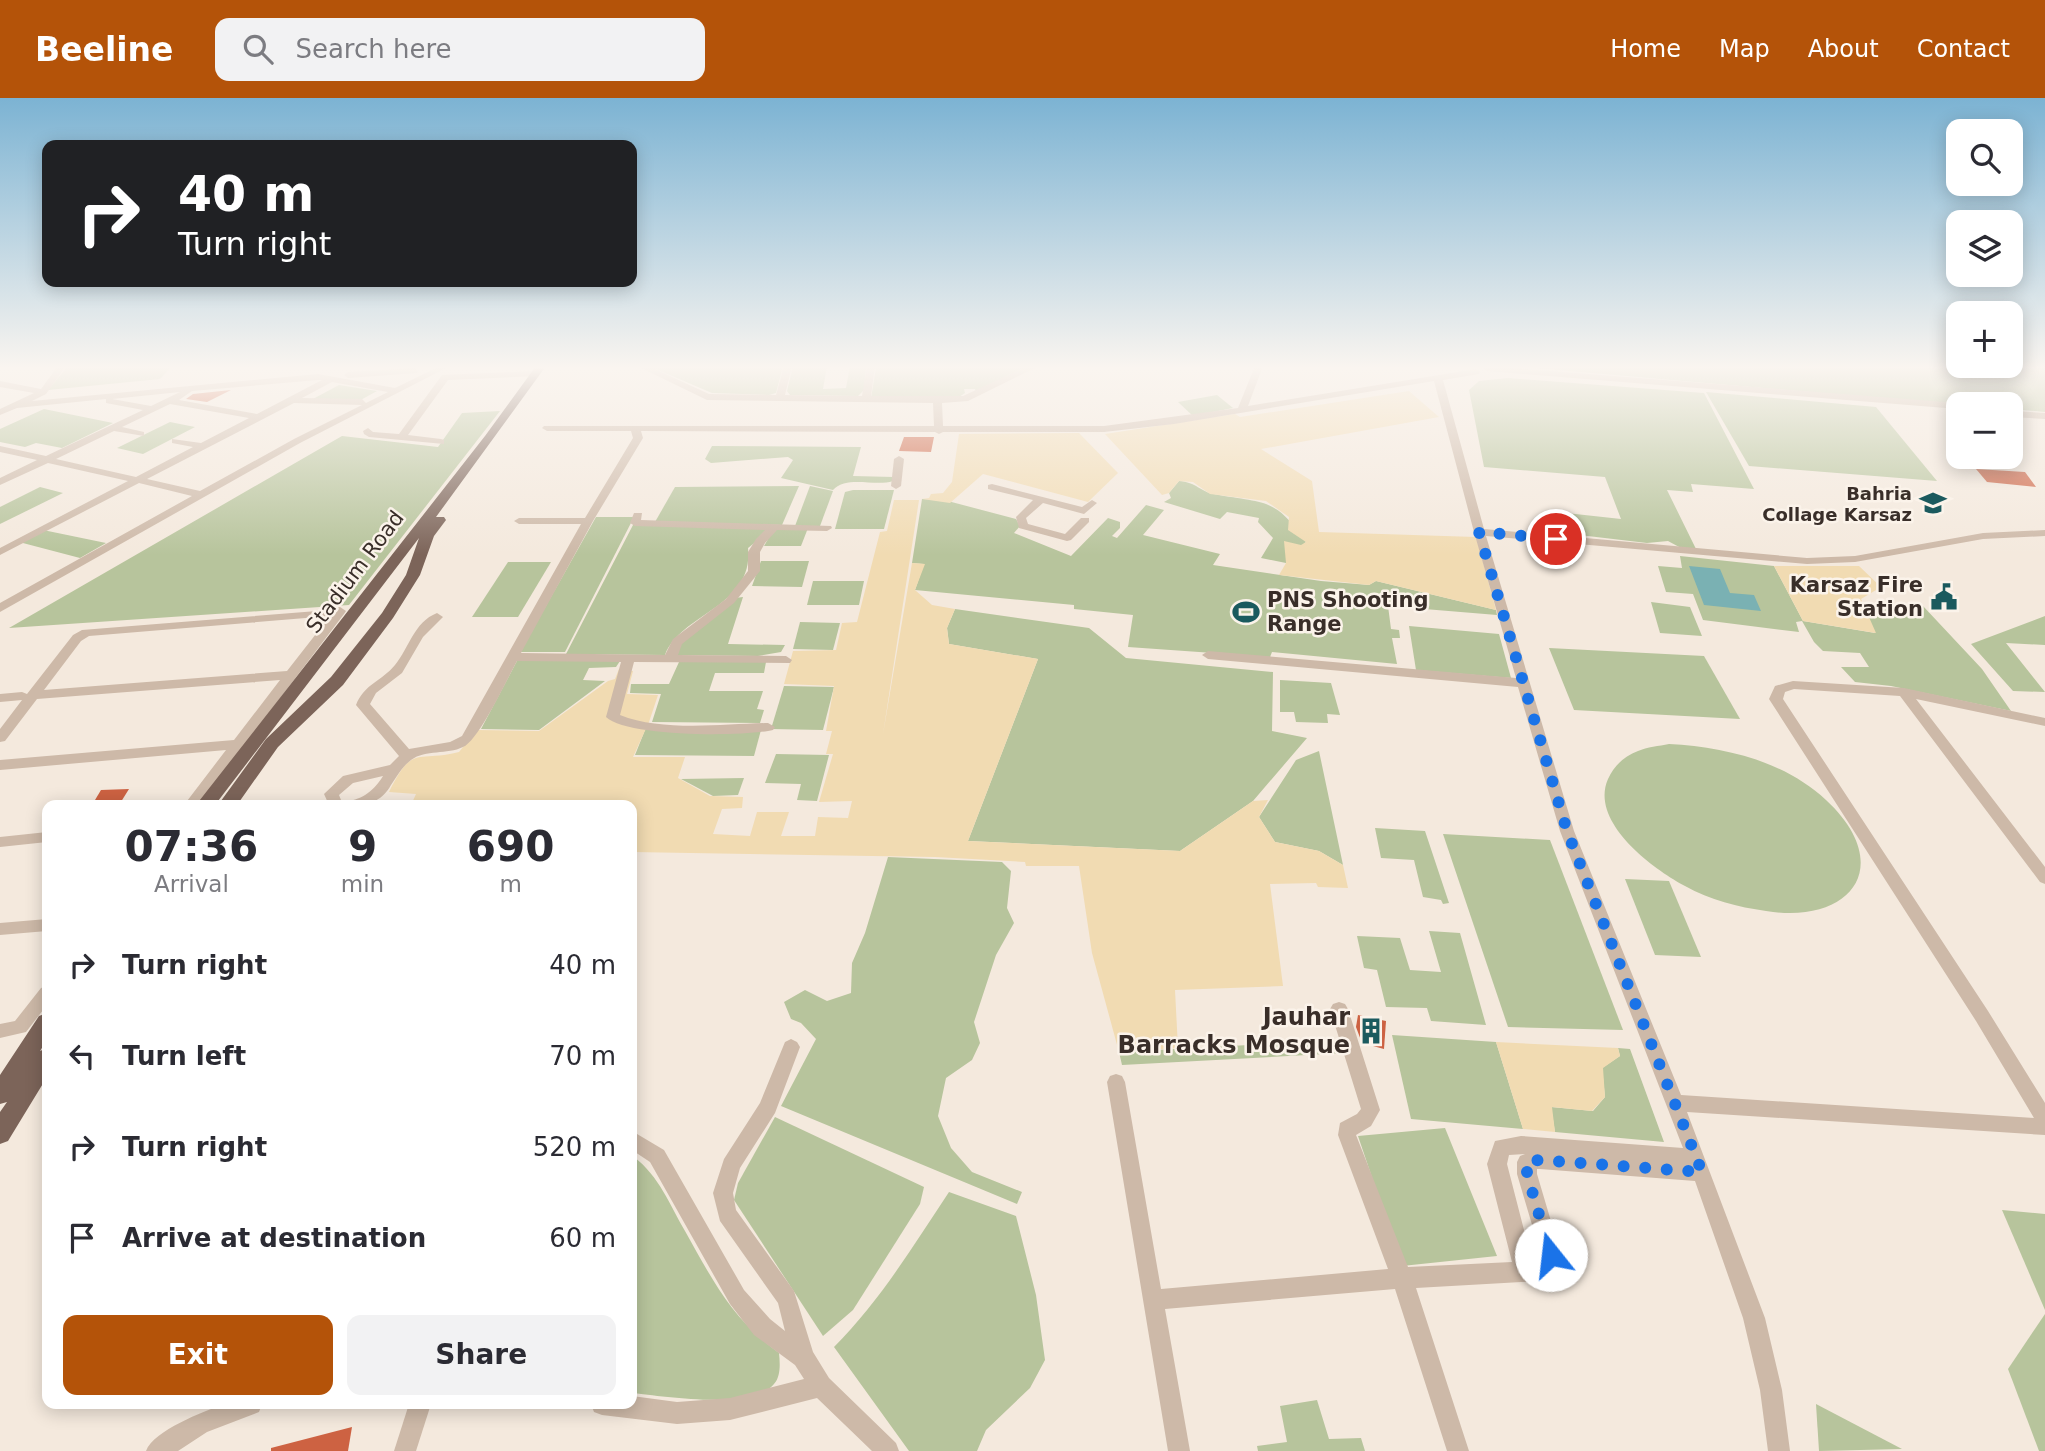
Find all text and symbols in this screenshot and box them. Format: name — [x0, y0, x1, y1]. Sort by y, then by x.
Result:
search box — [215, 18, 705, 81]
text: Beeline — [35, 30, 173, 69]
icon: search — [239, 30, 277, 68]
text: Search here — [295, 34, 452, 64]
text: Home — [1610, 35, 1681, 63]
text: Map — [1719, 35, 1770, 63]
text: About — [1808, 35, 1879, 63]
text: Contact — [1917, 35, 2010, 63]
map controls — [1946, 119, 2023, 469]
button: search — [1946, 119, 2023, 196]
text: 40 m — [178, 166, 314, 223]
icon: right — [63, 168, 154, 259]
button: layers — [1946, 210, 2023, 287]
text: Turn right — [178, 225, 331, 263]
button: + — [1946, 301, 2023, 378]
button: − — [1946, 392, 2023, 469]
place label: Bahria Collage Karsaz — [1762, 483, 1912, 525]
school or university icon: Bahria Collage Karsaz — [1918, 488, 1948, 518]
street label: Stadium Road — [301, 506, 409, 638]
pin — [1526, 509, 1586, 569]
icon: arrive — [1537, 520, 1575, 558]
place label: Karsaz Fire Station — [1790, 573, 1923, 621]
public building icon: Karsaz Fire Station — [1929, 582, 1959, 612]
place label: PNS Shooting Range — [1267, 588, 1429, 636]
sports icon: PNS Shooting Range — [1231, 597, 1261, 627]
text: 07:36 — [125, 822, 258, 871]
text: 9 — [348, 822, 377, 871]
text: 690 — [467, 822, 554, 871]
text: Arrival — [154, 871, 229, 897]
text: min — [341, 871, 384, 897]
text: m — [499, 871, 522, 897]
icon: right — [63, 946, 101, 984]
text: Turn right — [122, 950, 267, 980]
text: 40 m — [549, 950, 616, 980]
place label: Jauhar Barracks Mosque — [1118, 1003, 1350, 1059]
building icon: Jauhar Barracks Mosque — [1356, 1016, 1386, 1046]
icon: left — [63, 1037, 101, 1075]
text: Turn left — [122, 1041, 246, 1071]
text: 70 m — [549, 1041, 616, 1071]
icon: right — [63, 1128, 101, 1166]
text: Turn right — [122, 1132, 267, 1162]
text: 520 m — [533, 1132, 616, 1162]
position arrow — [1514, 1218, 1588, 1292]
icon: arrive — [63, 1219, 101, 1257]
text: Arrive at destination — [122, 1223, 426, 1253]
text: 60 m — [549, 1223, 616, 1253]
button: Exit — [63, 1315, 333, 1395]
button: Share — [347, 1315, 616, 1395]

